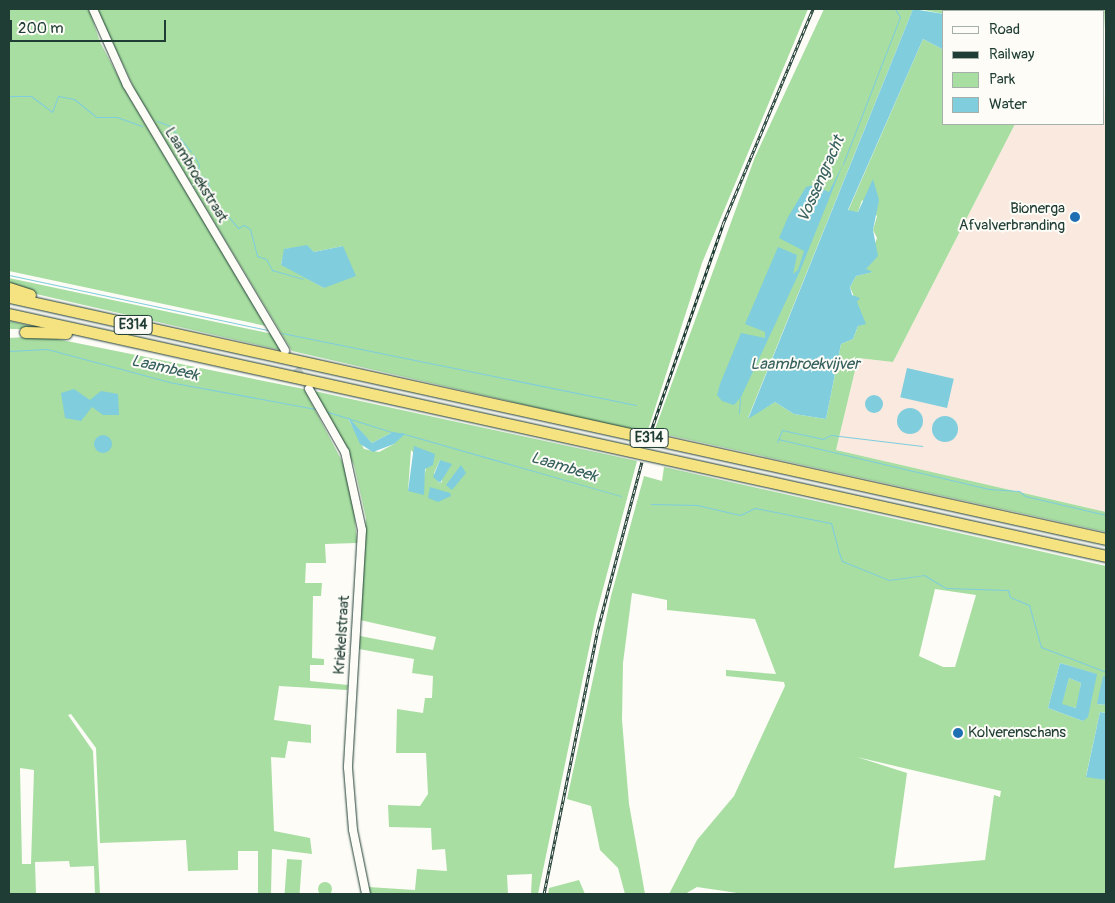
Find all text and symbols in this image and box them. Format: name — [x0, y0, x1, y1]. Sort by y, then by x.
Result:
scale bar — [12, 10, 169, 42]
legend — [942, 10, 1105, 125]
text: 200 m — [18, 19, 63, 38]
text: Road — [989, 20, 1020, 39]
text: Railway — [989, 45, 1034, 64]
text: Park — [989, 70, 1015, 89]
text: Water — [989, 95, 1027, 114]
street label: Laambroekstraat — [161, 124, 231, 226]
water label: Vossengracht — [793, 133, 849, 225]
place label: Bionerga Afvalverbranding — [959, 199, 1065, 234]
marker: Bionerga Afvalverbranding — [1069, 211, 1081, 223]
road number: E314 — [113, 314, 153, 336]
water label: Laambeek — [130, 351, 200, 385]
water label: Laambroekvijver — [750, 354, 860, 374]
road number: E314 — [629, 426, 669, 449]
water label: Laambeek — [528, 448, 600, 486]
street label: Kriekelstraat — [330, 595, 354, 675]
place label: Kolverenschans — [968, 724, 1066, 742]
marker: Kolverenschans — [952, 727, 964, 739]

